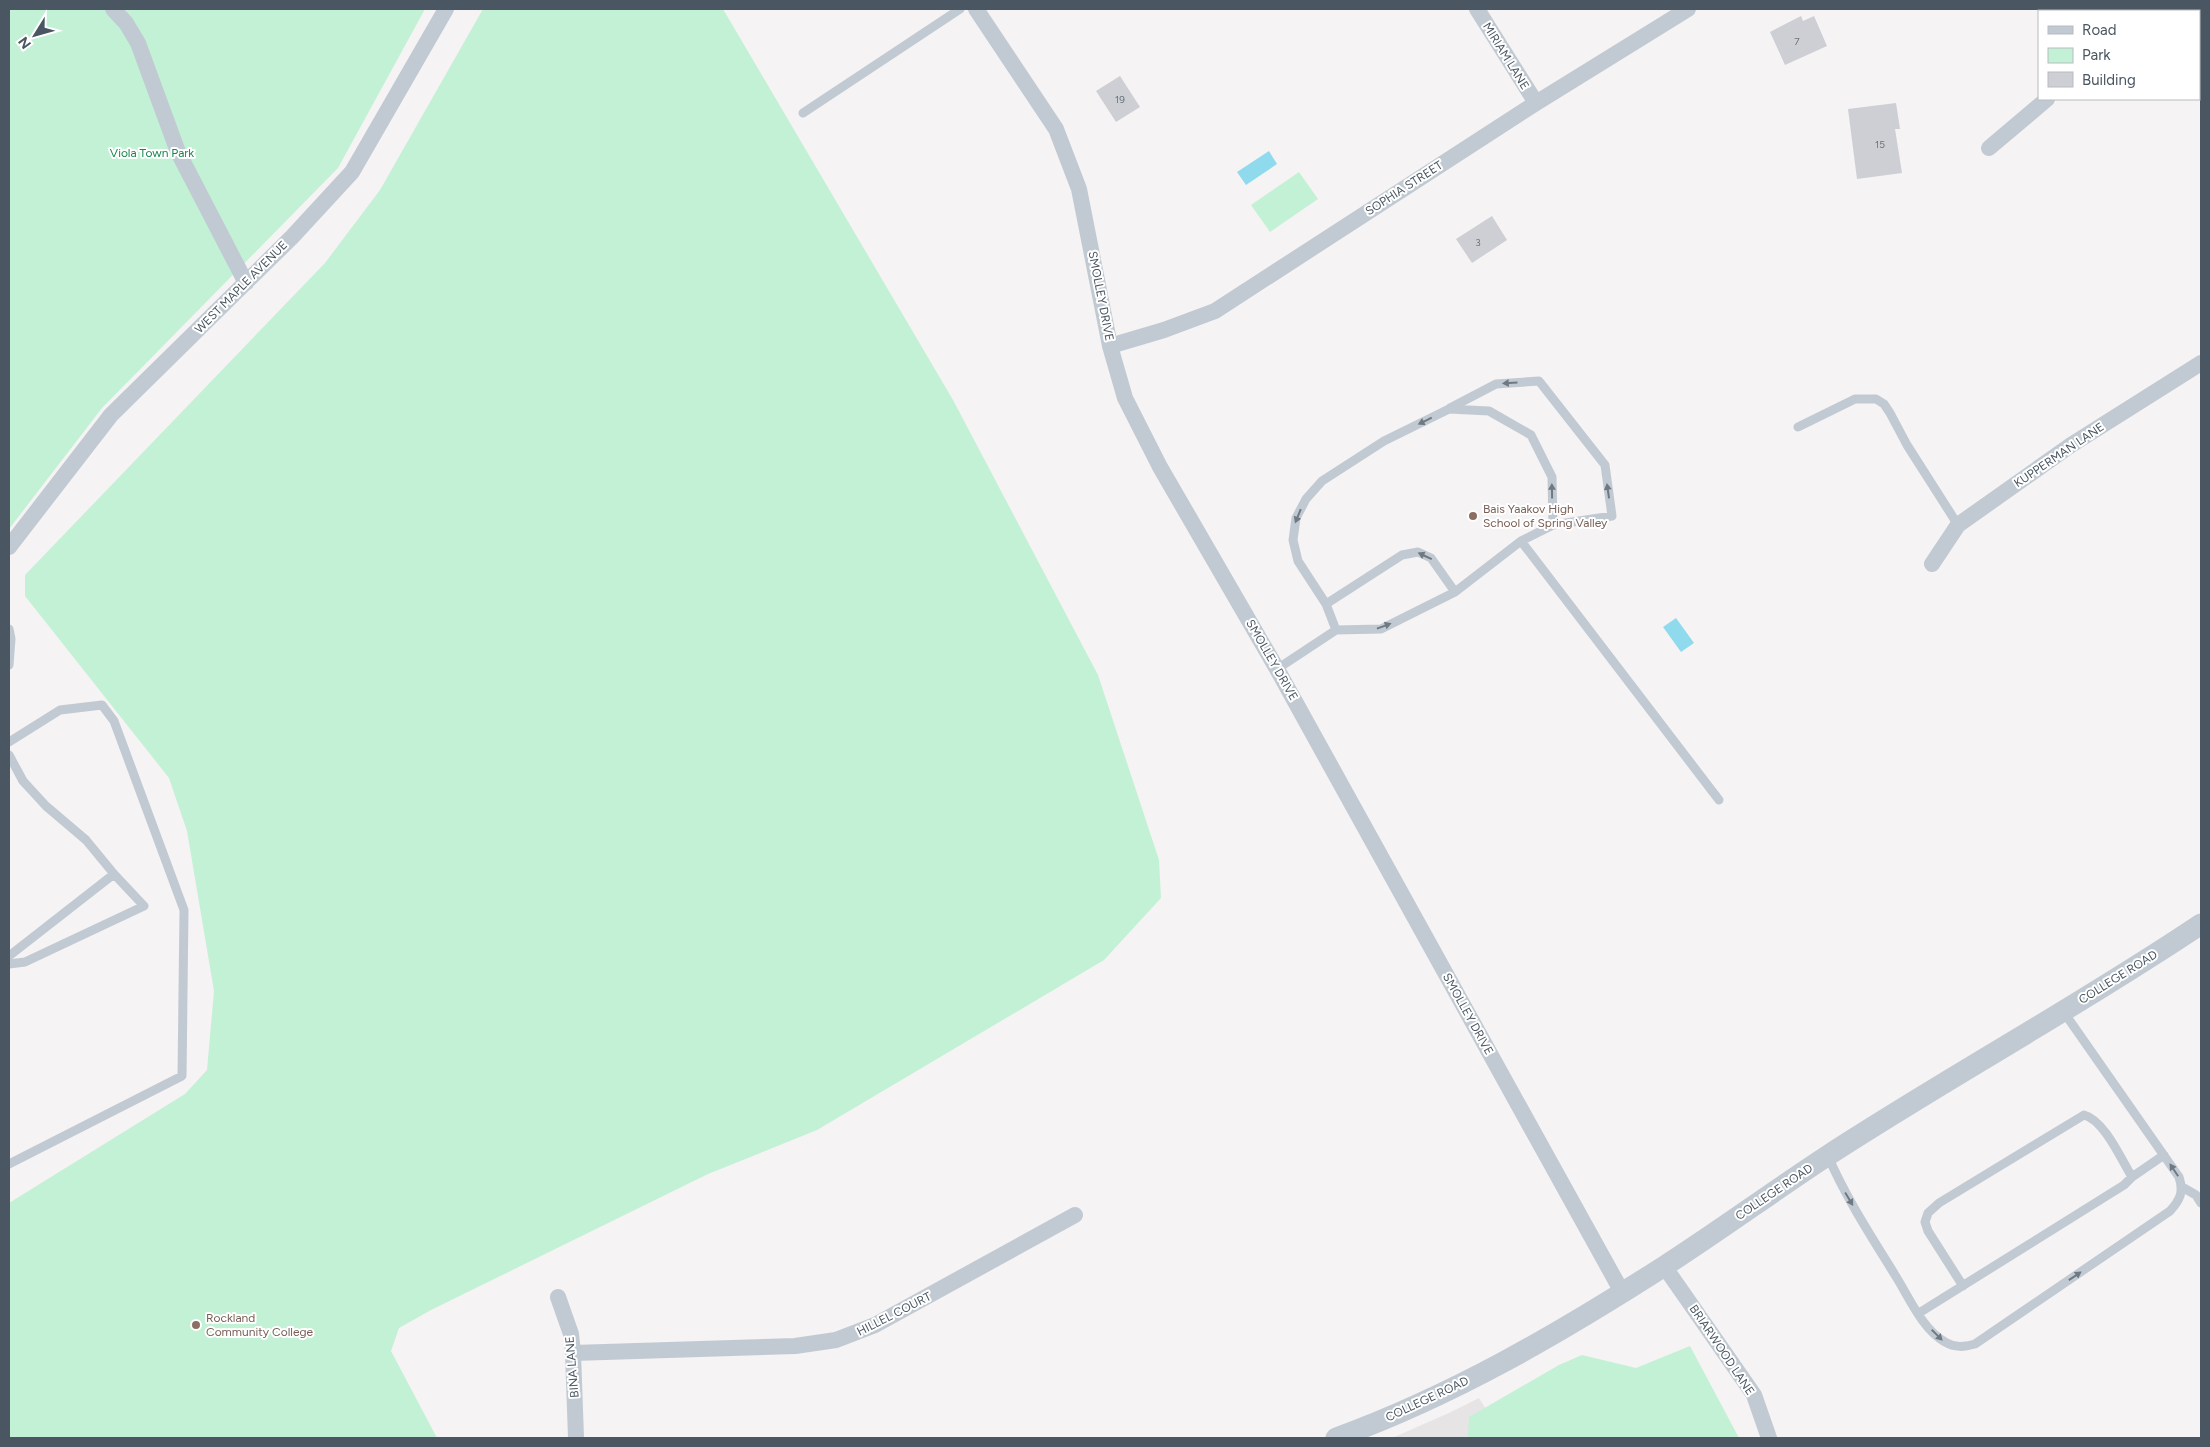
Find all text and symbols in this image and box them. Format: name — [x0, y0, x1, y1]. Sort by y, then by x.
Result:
north arrow — [10, 10, 60, 60]
legend — [2038, 10, 2200, 100]
street label: MIRIAM LANE — [1480, 20, 1532, 92]
text: Road — [2082, 21, 2117, 39]
text: N — [15, 33, 35, 52]
house number: 7 — [1794, 35, 1800, 48]
text: Park — [2082, 46, 2111, 64]
text: Building — [2082, 71, 2136, 89]
house number: 19 — [1115, 93, 1125, 106]
house number: 15 — [1875, 138, 1885, 151]
park label: Viola Town Park — [110, 146, 194, 160]
street label: SOPHIA STREET — [1363, 158, 1446, 218]
house number: 3 — [1475, 236, 1481, 249]
street label: WEST MAPLE AVENUE — [192, 238, 290, 336]
street label: SMOLLEY DRIVE — [1085, 250, 1117, 342]
one-way arrow — [1502, 379, 1518, 387]
one-way arrow — [1418, 417, 1432, 425]
street label: KUPPERMAN LANE — [2011, 420, 2107, 490]
one-way arrow — [1548, 483, 1556, 499]
one-way arrow — [1604, 483, 1612, 499]
place label: Bais Yaakov High School of Spring Valley — [1483, 502, 1608, 530]
one-way arrow — [1294, 509, 1302, 524]
marker: Bais Yaakov High School of Spring Valley — [1467, 510, 1479, 522]
one-way arrow — [1417, 552, 1432, 561]
street label: SMOLLEY DRIVE — [1243, 617, 1301, 703]
one-way arrow — [1377, 622, 1392, 630]
street label: COLLEGE ROAD — [2076, 947, 2160, 1007]
street label: SMOLLEY DRIVE — [1440, 971, 1496, 1057]
street label: COLLEGE ROAD — [1733, 1161, 1815, 1223]
one-way arrow — [2169, 1163, 2178, 1176]
one-way arrow — [1844, 1193, 1853, 1206]
one-way arrow — [2068, 1271, 2082, 1281]
street label: HILLEL COURT — [854, 1289, 934, 1339]
street label: BRIARWOOD LANE — [1687, 1302, 1757, 1398]
place label: Rockland Community College — [206, 1311, 314, 1339]
marker: Rockland Community College — [190, 1319, 202, 1331]
one-way arrow — [1931, 1329, 1943, 1341]
street label: BINA LANE — [562, 1336, 582, 1398]
street label: COLLEGE ROAD — [1383, 1374, 1471, 1424]

